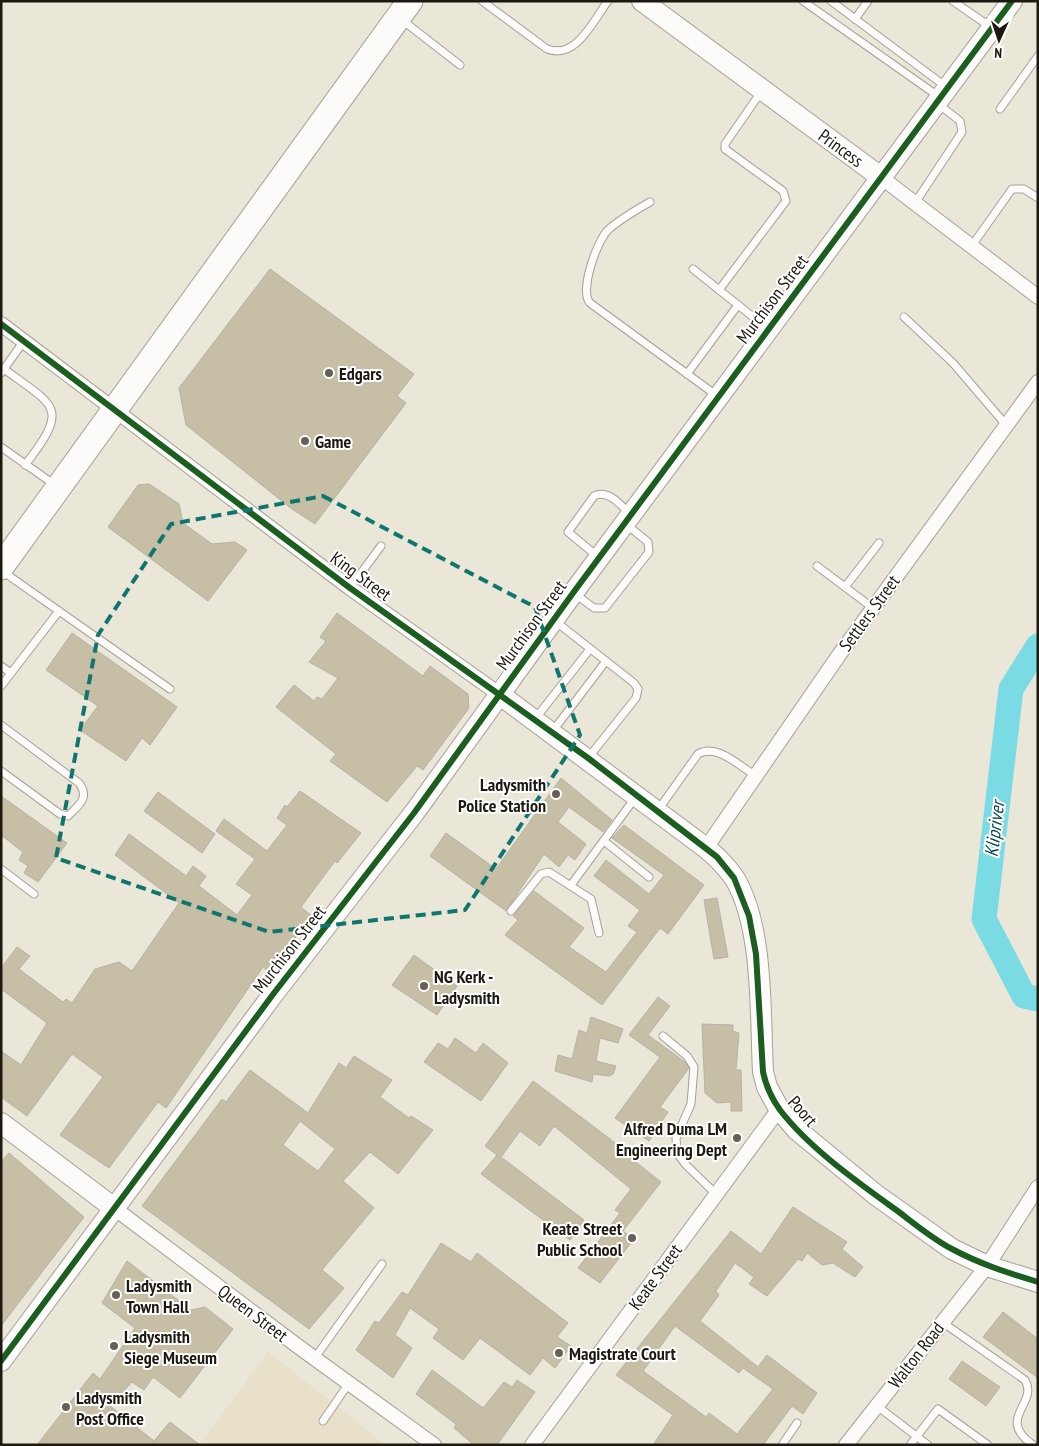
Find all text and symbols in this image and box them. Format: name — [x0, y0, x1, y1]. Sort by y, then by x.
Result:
north arrow — [974, 15, 1024, 65]
text: N — [994, 44, 1003, 62]
street label: Princess — [814, 124, 868, 172]
street label: Murchison Street — [731, 250, 813, 348]
place label: Edgars — [339, 362, 382, 385]
marker: Edgars — [323, 367, 335, 379]
place label: Game — [315, 430, 351, 453]
marker: Game — [299, 435, 311, 447]
street label: King Street — [326, 546, 396, 606]
street label: Settlers Street — [834, 570, 904, 656]
street label: Murchison Street — [491, 576, 571, 674]
place label: Ladysmith Police Station — [458, 773, 546, 817]
marker: Ladysmith Police Station — [550, 788, 562, 800]
water label: Klipriver — [979, 797, 1010, 858]
street label: Murchison Street — [248, 900, 330, 998]
place label: NG Kerk - Ladysmith — [434, 965, 500, 1009]
marker: NG Kerk - Ladysmith — [418, 980, 430, 992]
street label: Poort — [783, 1091, 823, 1131]
place label: Alfred Duma LM Engineering Dept — [616, 1117, 728, 1161]
marker: Alfred Duma LM Engineering Dept — [731, 1132, 743, 1144]
place label: Keate Street Public School — [537, 1217, 623, 1261]
marker: Keate Street Public School — [626, 1232, 638, 1244]
street label: Keate Street — [623, 1239, 687, 1315]
place label: Ladysmith Town Hall — [126, 1274, 192, 1318]
street label: Queen Street — [214, 1279, 292, 1347]
marker: Ladysmith Town Hall — [110, 1289, 122, 1301]
street label: Walton Road — [883, 1317, 949, 1393]
place label: Ladysmith Siege Museum — [124, 1325, 217, 1369]
marker: Ladysmith Siege Museum — [108, 1340, 120, 1352]
place label: Magistrate Court — [569, 1342, 677, 1365]
marker: Magistrate Court — [553, 1347, 565, 1359]
place label: Ladysmith Post Office — [76, 1386, 144, 1430]
marker: Ladysmith Post Office — [60, 1401, 72, 1413]

